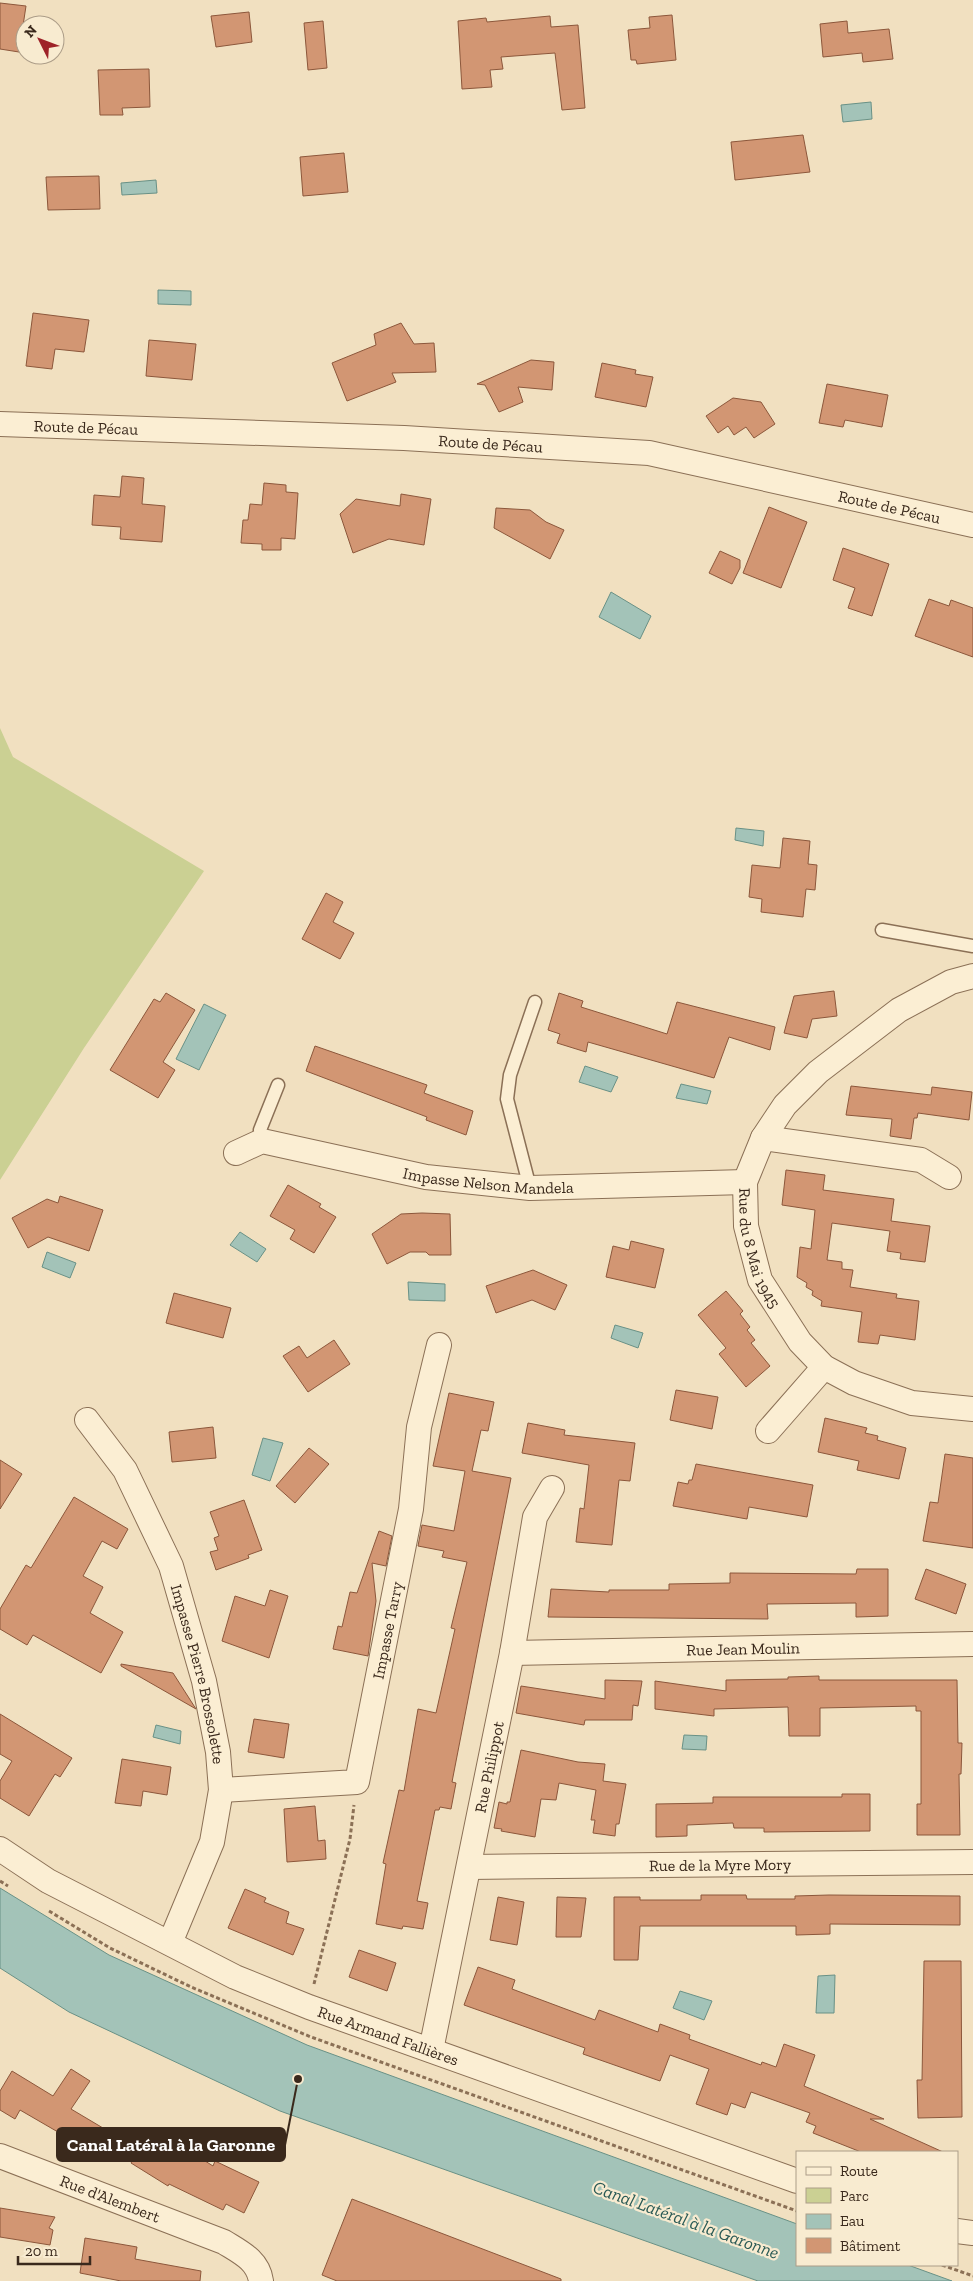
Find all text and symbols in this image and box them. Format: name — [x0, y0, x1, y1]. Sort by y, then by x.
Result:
north arrow — [15, 15, 65, 65]
text: N — [21, 22, 41, 41]
street label: Route de Pécau — [33, 416, 138, 439]
street label: Route de Pécau — [438, 431, 543, 456]
street label: Route de Pécau — [836, 486, 942, 528]
street label: Impasse Nelson Mandela — [401, 1163, 574, 1198]
street label: Rue du 8 Mai 1945 — [735, 1188, 784, 1311]
street label: Impasse Tarry — [369, 1579, 407, 1681]
street label: Impasse Pierre Brossolette — [167, 1582, 228, 1765]
street label: Rue Jean Moulin — [686, 1638, 801, 1660]
street label: Rue Philippot — [471, 1719, 508, 1814]
street label: Rue de la Myre Mory — [649, 1855, 792, 1875]
street label: Rue Armand Fallières — [315, 2002, 461, 2070]
callout: Canal Latéral à la Garonne — [57, 2128, 285, 2161]
text: Canal Latéral à la Garonne — [67, 2134, 275, 2156]
legend — [796, 2151, 958, 2266]
text: Route — [840, 2162, 878, 2180]
street label: Rue d'Alembert — [57, 2171, 163, 2227]
water label: Canal Latéral à la Garonne — [590, 2176, 782, 2264]
text: Parc — [840, 2187, 869, 2205]
text: Eau — [840, 2212, 865, 2230]
scale bar — [18, 2234, 90, 2266]
text: Bâtiment — [840, 2237, 901, 2255]
text: 20 m — [25, 2242, 58, 2260]

